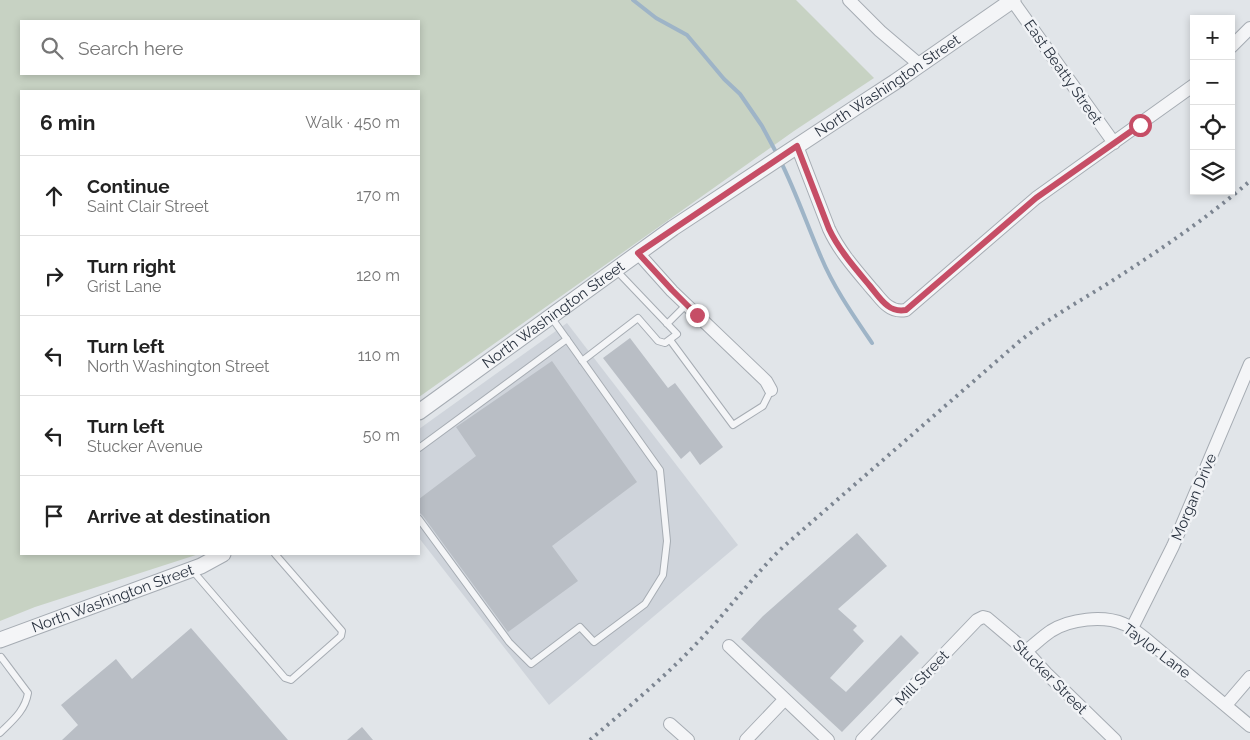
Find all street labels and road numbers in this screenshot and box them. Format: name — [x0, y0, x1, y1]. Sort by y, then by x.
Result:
street label: East Beatty Street — [1020, 16, 1106, 128]
street label: North Washington Street — [811, 31, 964, 141]
street label: North Washington Street — [479, 257, 628, 372]
street label: Morgan Drive — [1168, 451, 1220, 543]
street label: North Washington Street — [29, 561, 196, 637]
street label: Taylor Lane — [1120, 620, 1194, 682]
street label: Stucker Street — [1009, 636, 1091, 718]
street label: Mill Street — [891, 647, 953, 709]

